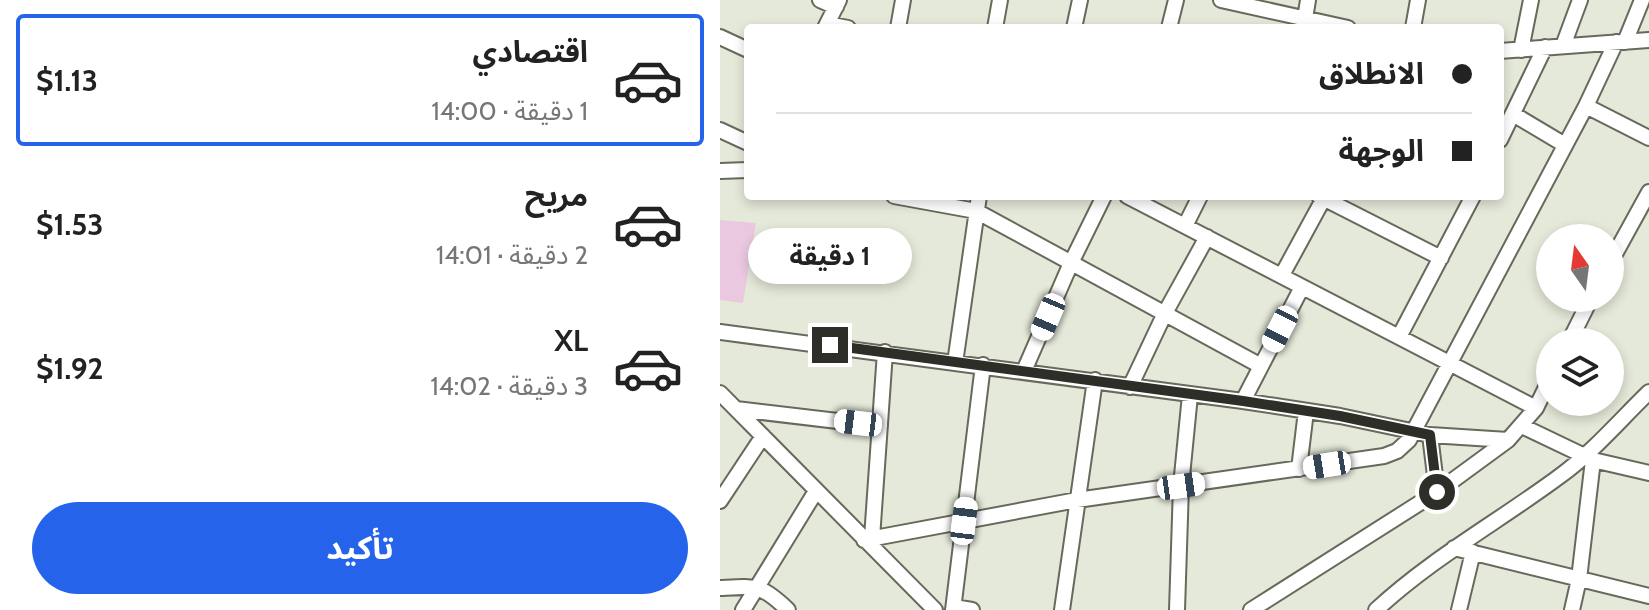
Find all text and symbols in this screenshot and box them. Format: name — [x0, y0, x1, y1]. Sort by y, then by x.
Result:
text: اقتصادي — [473, 33, 588, 70]
icon: car — [612, 44, 684, 116]
text: الانطلاق — [1319, 55, 1424, 92]
text: $1.13 — [36, 62, 98, 99]
text: 1 دقيقة · 14:00 — [431, 95, 588, 127]
text: الوجهة — [1339, 132, 1424, 169]
text: مريح — [525, 177, 588, 214]
icon: car — [612, 188, 684, 260]
text: $1.53 — [36, 206, 103, 243]
north arrow — [1536, 224, 1624, 312]
map controls — [1536, 224, 1624, 416]
callout: 1 دقيقة — [748, 229, 912, 285]
text: 2 دقيقة · 14:01 — [436, 239, 588, 271]
text: 1 دقيقة — [790, 240, 870, 272]
car — [1028, 290, 1068, 344]
car — [1258, 302, 1302, 356]
text: XL — [554, 322, 588, 359]
route end — [812, 327, 848, 363]
button: layers — [1536, 328, 1624, 416]
icon: car — [612, 332, 684, 404]
text: $1.92 — [36, 350, 103, 387]
text: 3 دقيقة · 14:02 — [430, 370, 588, 402]
car — [833, 408, 883, 438]
car — [1301, 449, 1353, 481]
car — [1156, 471, 1206, 501]
route start — [1419, 474, 1455, 510]
car — [949, 496, 979, 546]
button: تأكيد — [32, 502, 688, 594]

